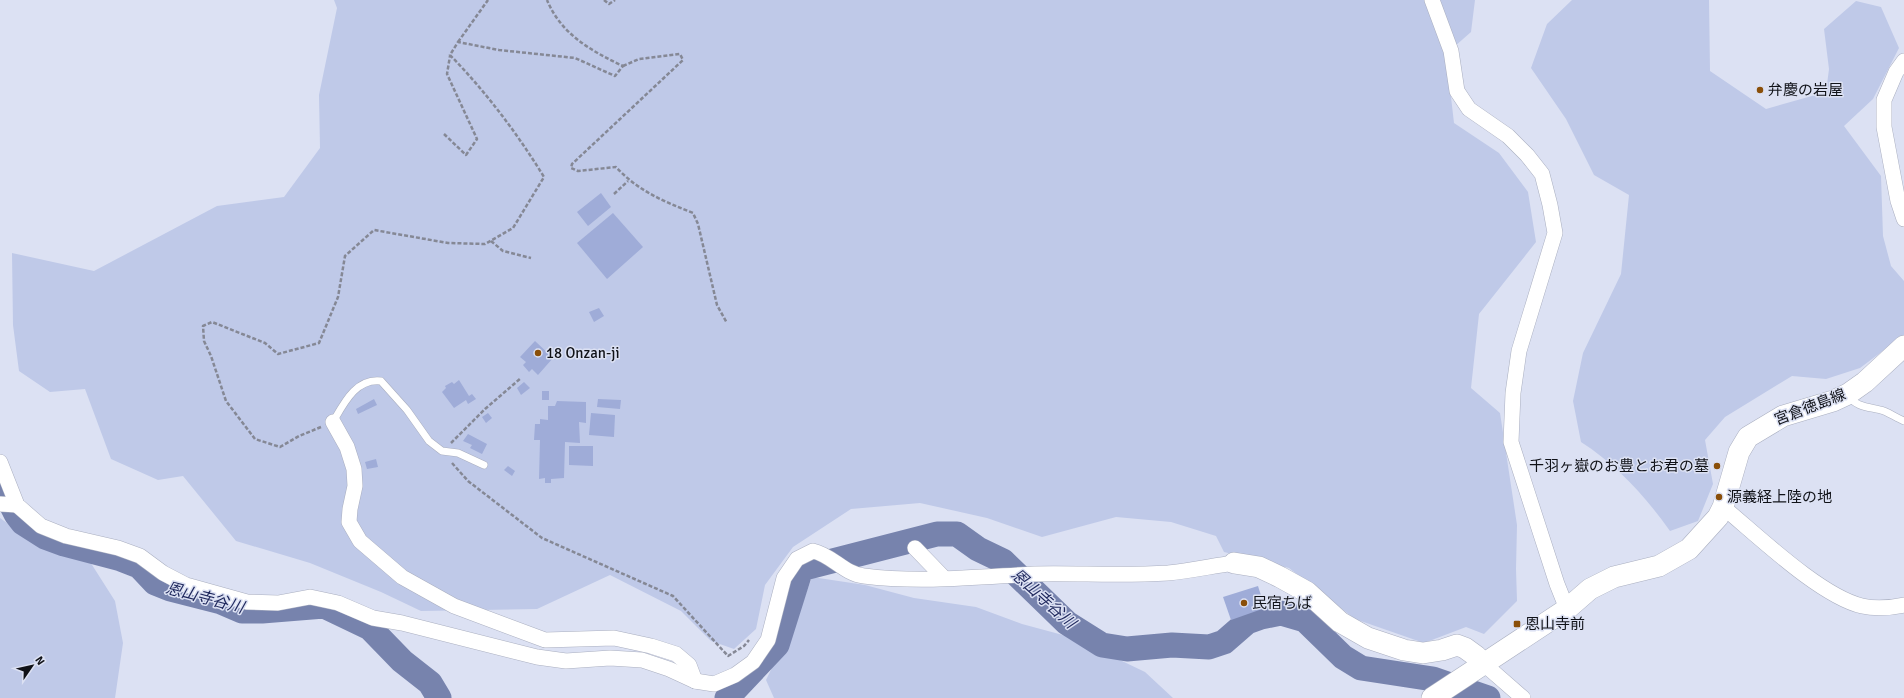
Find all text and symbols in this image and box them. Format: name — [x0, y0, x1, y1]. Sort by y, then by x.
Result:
place label: 弁慶の岩屋 — [1768, 81, 1843, 99]
marker: 弁慶の岩屋 — [1755, 85, 1765, 95]
place label: 18 Onzan-ji — [546, 344, 620, 362]
marker: 18 Onzan-ji — [533, 348, 543, 358]
street label: 宮倉徳島線 — [1772, 385, 1848, 429]
place label: 千羽ヶ嶽のお豊とお君の墓 — [1529, 457, 1709, 475]
marker: 千羽ヶ嶽のお豊とお君の墓 — [1712, 461, 1722, 471]
place label: 源義経上陸の地 — [1727, 488, 1832, 506]
marker: 源義経上陸の地 — [1714, 492, 1724, 502]
water label: 恩山寺谷川 — [1007, 565, 1081, 634]
water label: 恩山寺谷川 — [164, 578, 248, 618]
place label: 民宿ちば — [1252, 594, 1312, 612]
marker: 民宿ちば — [1239, 598, 1249, 608]
place label: 恩山寺前 — [1525, 615, 1585, 633]
marker: 恩山寺前 — [1512, 619, 1522, 629]
north arrow — [12, 646, 52, 686]
text: N — [32, 654, 47, 667]

